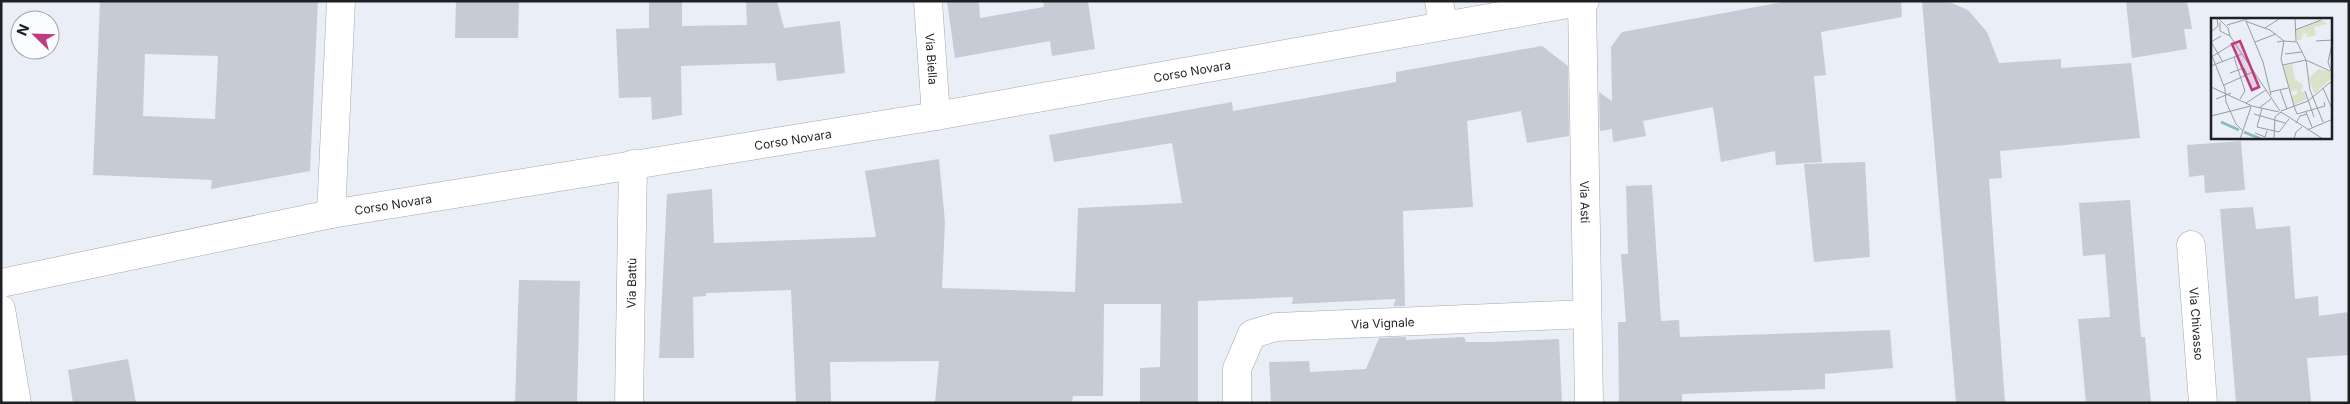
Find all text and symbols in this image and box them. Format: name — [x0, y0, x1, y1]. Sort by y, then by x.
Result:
north arrow — [10, 10, 60, 60]
inset map — [2211, 18, 2332, 139]
text: N — [13, 21, 32, 38]
street label: Via Biella — [923, 33, 941, 85]
street label: Corso Novara — [1152, 56, 1232, 85]
street label: Corso Novara — [753, 126, 833, 153]
street label: Via Asti — [1578, 180, 1593, 224]
street label: Corso Novara — [353, 190, 433, 218]
street label: Via Battù — [623, 258, 639, 308]
street label: Via Chivasso — [2187, 287, 2207, 361]
street label: Via Vignale — [1351, 314, 1415, 331]

